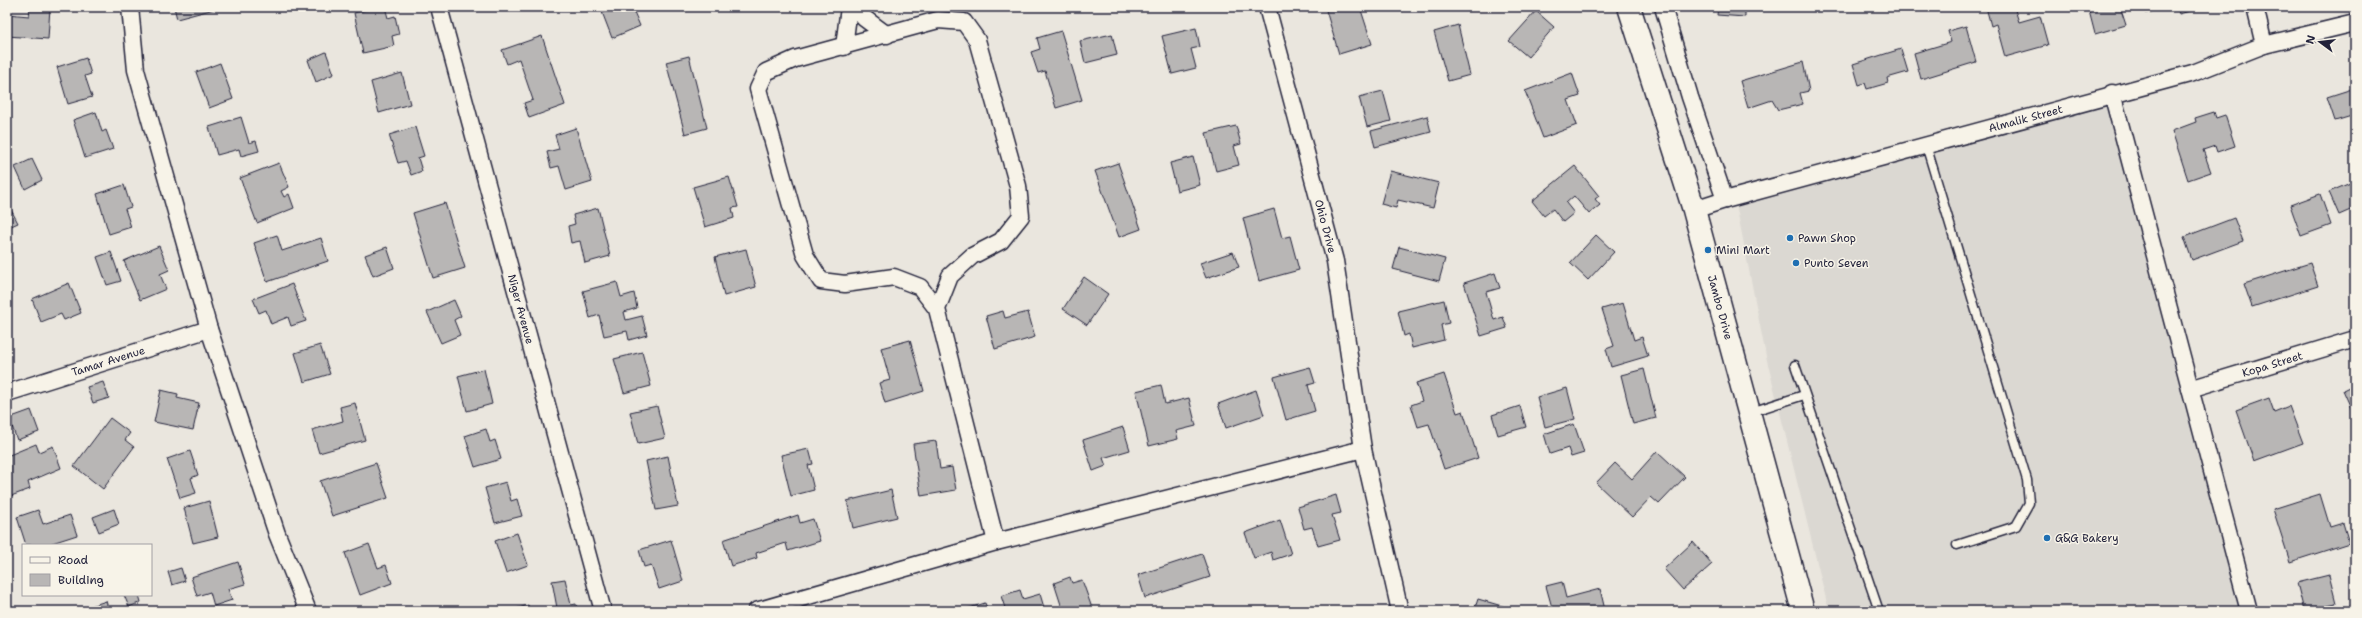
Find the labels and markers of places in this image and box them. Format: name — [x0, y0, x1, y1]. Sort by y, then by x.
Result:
place label: Pawn Shop — [1798, 231, 1856, 246]
marker: Pawn Shop — [1785, 233, 1795, 243]
place label: Mini Mart — [1716, 243, 1770, 258]
marker: Mini Mart — [1703, 245, 1713, 255]
place label: Punto Seven — [1804, 256, 1869, 271]
marker: Punto Seven — [1791, 258, 1801, 268]
place label: G&G Bakery — [2055, 531, 2119, 546]
marker: G&G Bakery — [2042, 533, 2052, 543]

